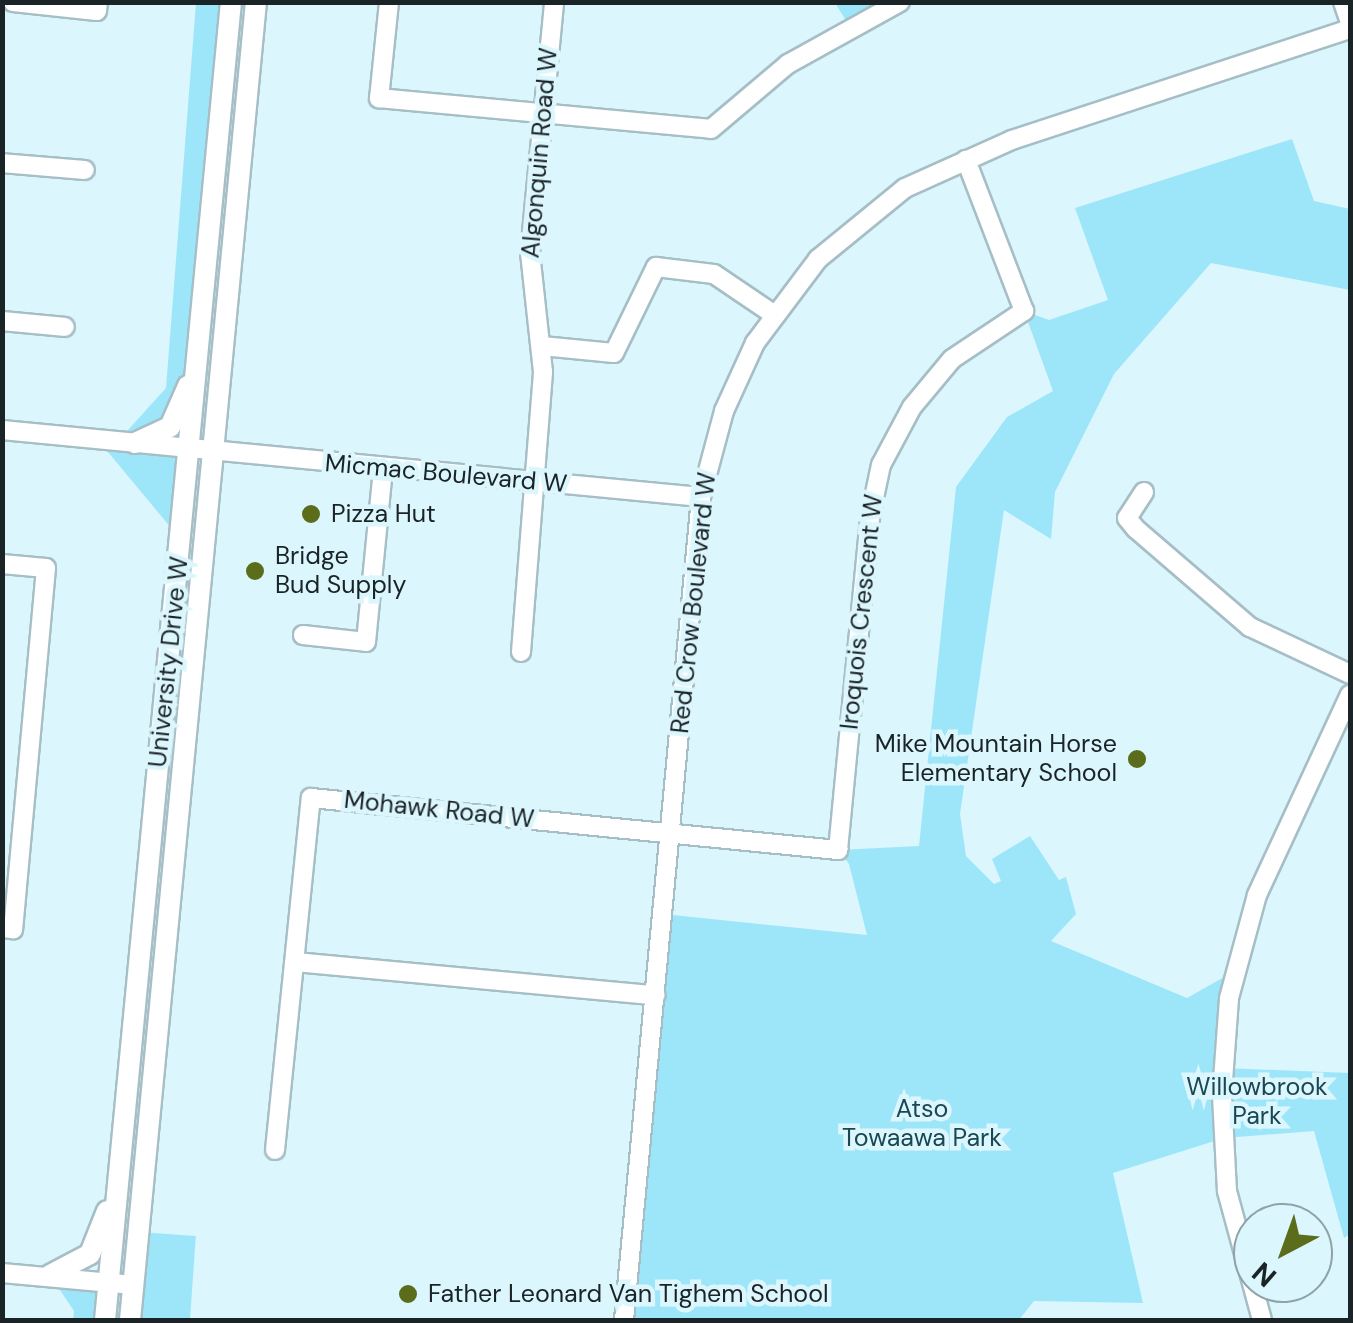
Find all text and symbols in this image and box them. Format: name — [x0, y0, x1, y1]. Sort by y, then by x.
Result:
street label: Algonquin Road W — [516, 47, 564, 259]
street label: Micmac Boulevard W — [324, 448, 568, 500]
street label: Red Crow Boulevard W — [665, 471, 723, 735]
street label: Iroquois Crescent W — [835, 493, 889, 731]
place label: Pizza Hut — [331, 499, 436, 529]
marker: Pizza Hut — [300, 503, 322, 525]
place label: Bridge Bud Supply — [275, 542, 406, 601]
street label: University Drive W — [143, 555, 195, 769]
marker: Bridge Bud Supply — [244, 560, 266, 582]
place label: Mike Mountain Horse Elementary School — [875, 730, 1117, 789]
marker: Mike Mountain Horse Elementary School — [1126, 748, 1148, 770]
street label: Mohawk Road W — [342, 785, 536, 835]
park label: Willowbrook Park — [1186, 1073, 1328, 1132]
park label: Atso Towaawa Park — [842, 1095, 1002, 1154]
north arrow — [1233, 1203, 1333, 1303]
text: N — [1244, 1254, 1284, 1295]
place label: Father Leonard Van Tighem School — [428, 1279, 829, 1309]
marker: Father Leonard Van Tighem School — [397, 1283, 419, 1305]

